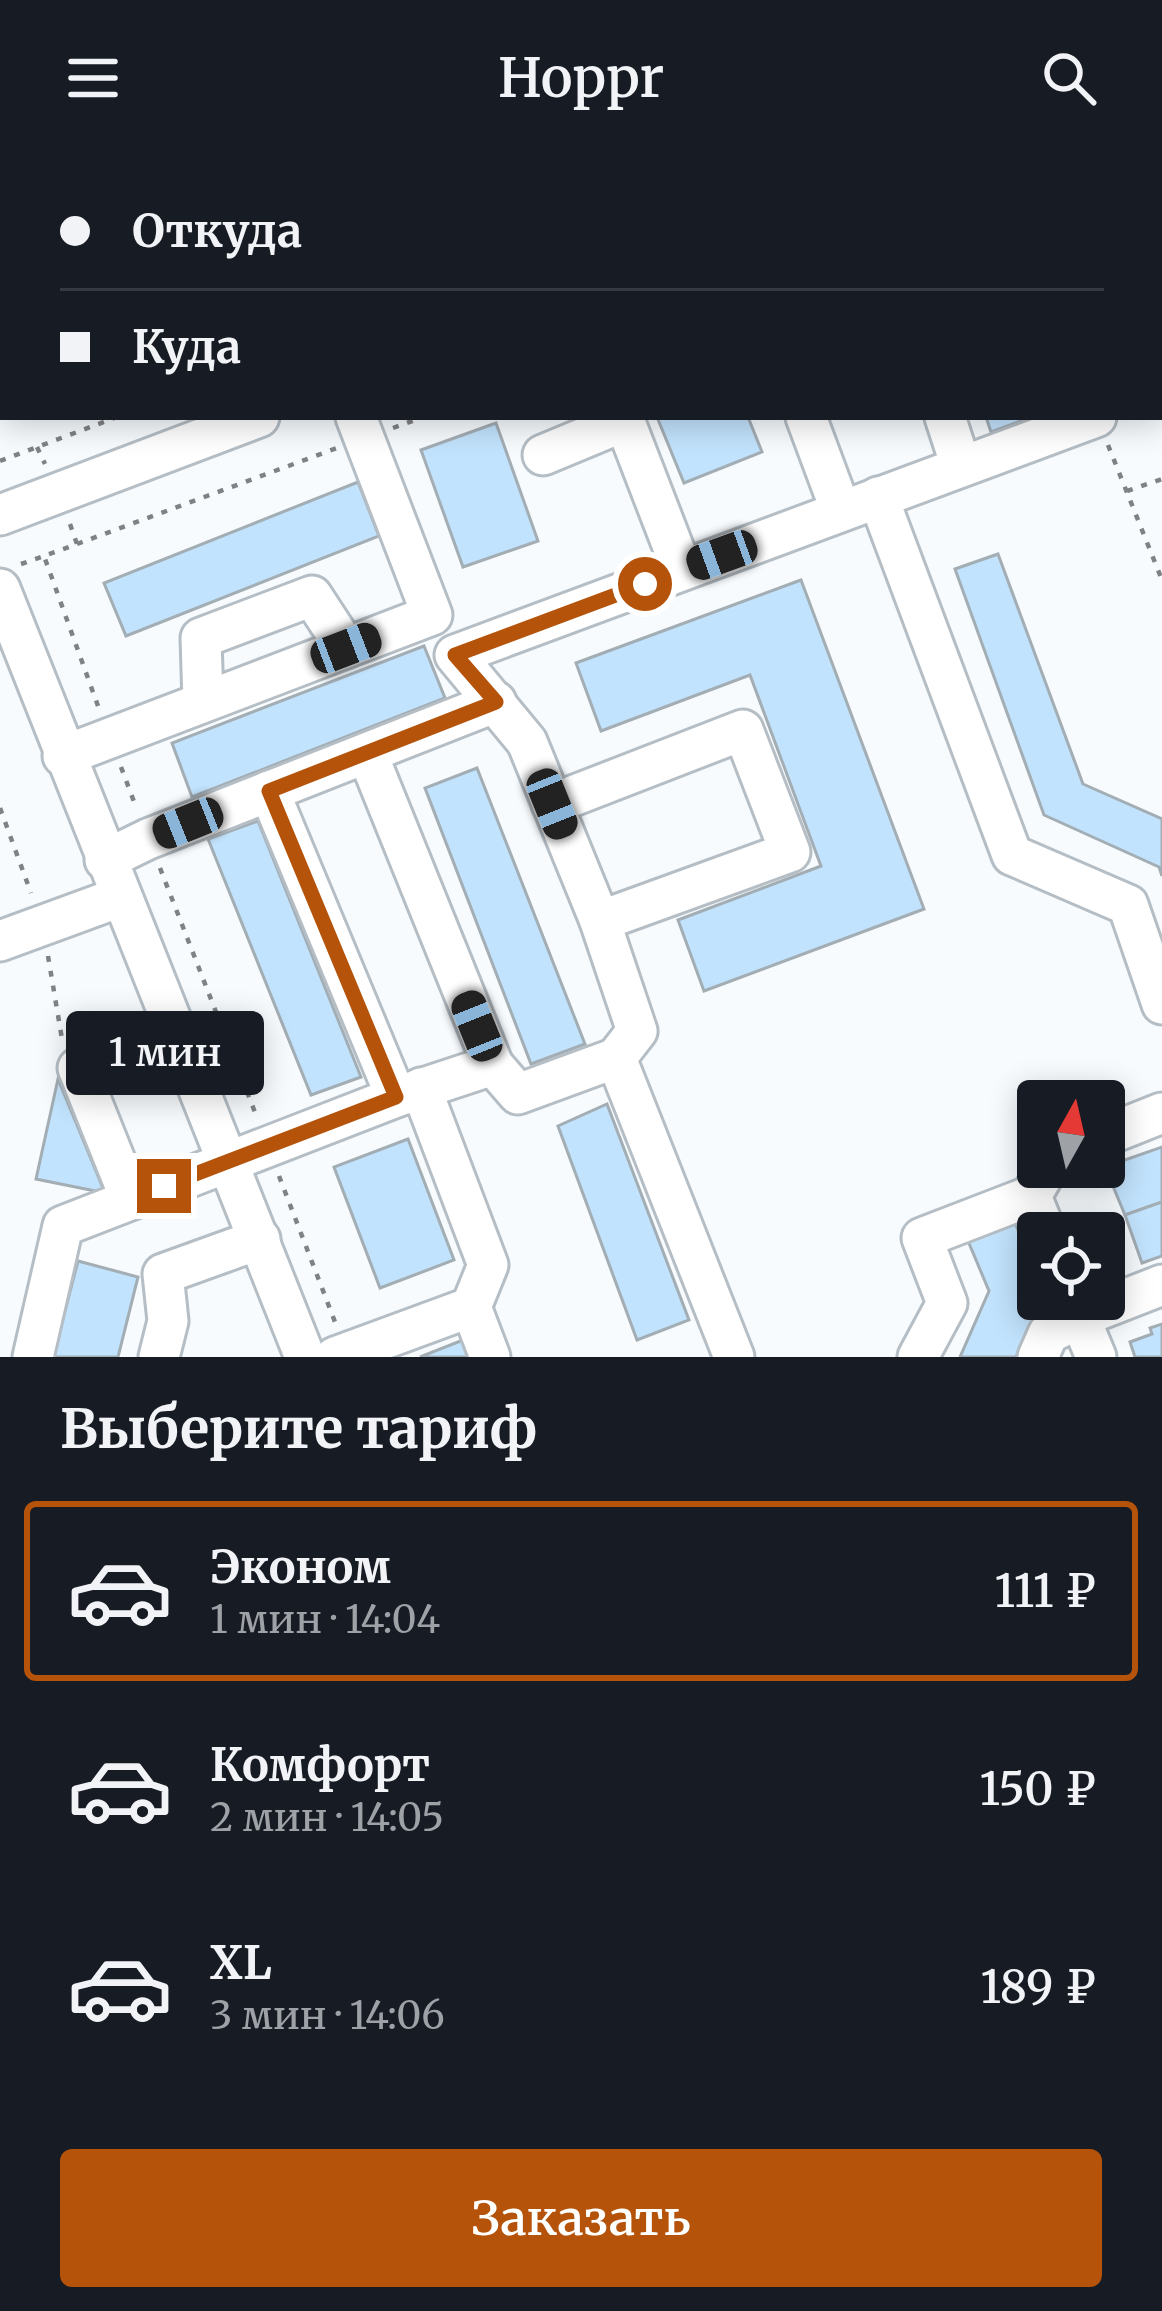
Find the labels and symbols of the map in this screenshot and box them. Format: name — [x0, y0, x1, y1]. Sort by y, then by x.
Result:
car — [682, 526, 762, 584]
route start — [618, 557, 672, 611]
car — [306, 618, 386, 678]
car — [522, 764, 582, 844]
car — [148, 793, 228, 853]
car — [447, 986, 507, 1066]
callout: 1 мин — [65, 1012, 263, 1096]
north arrow — [1017, 1080, 1125, 1188]
route end — [137, 1159, 191, 1213]

